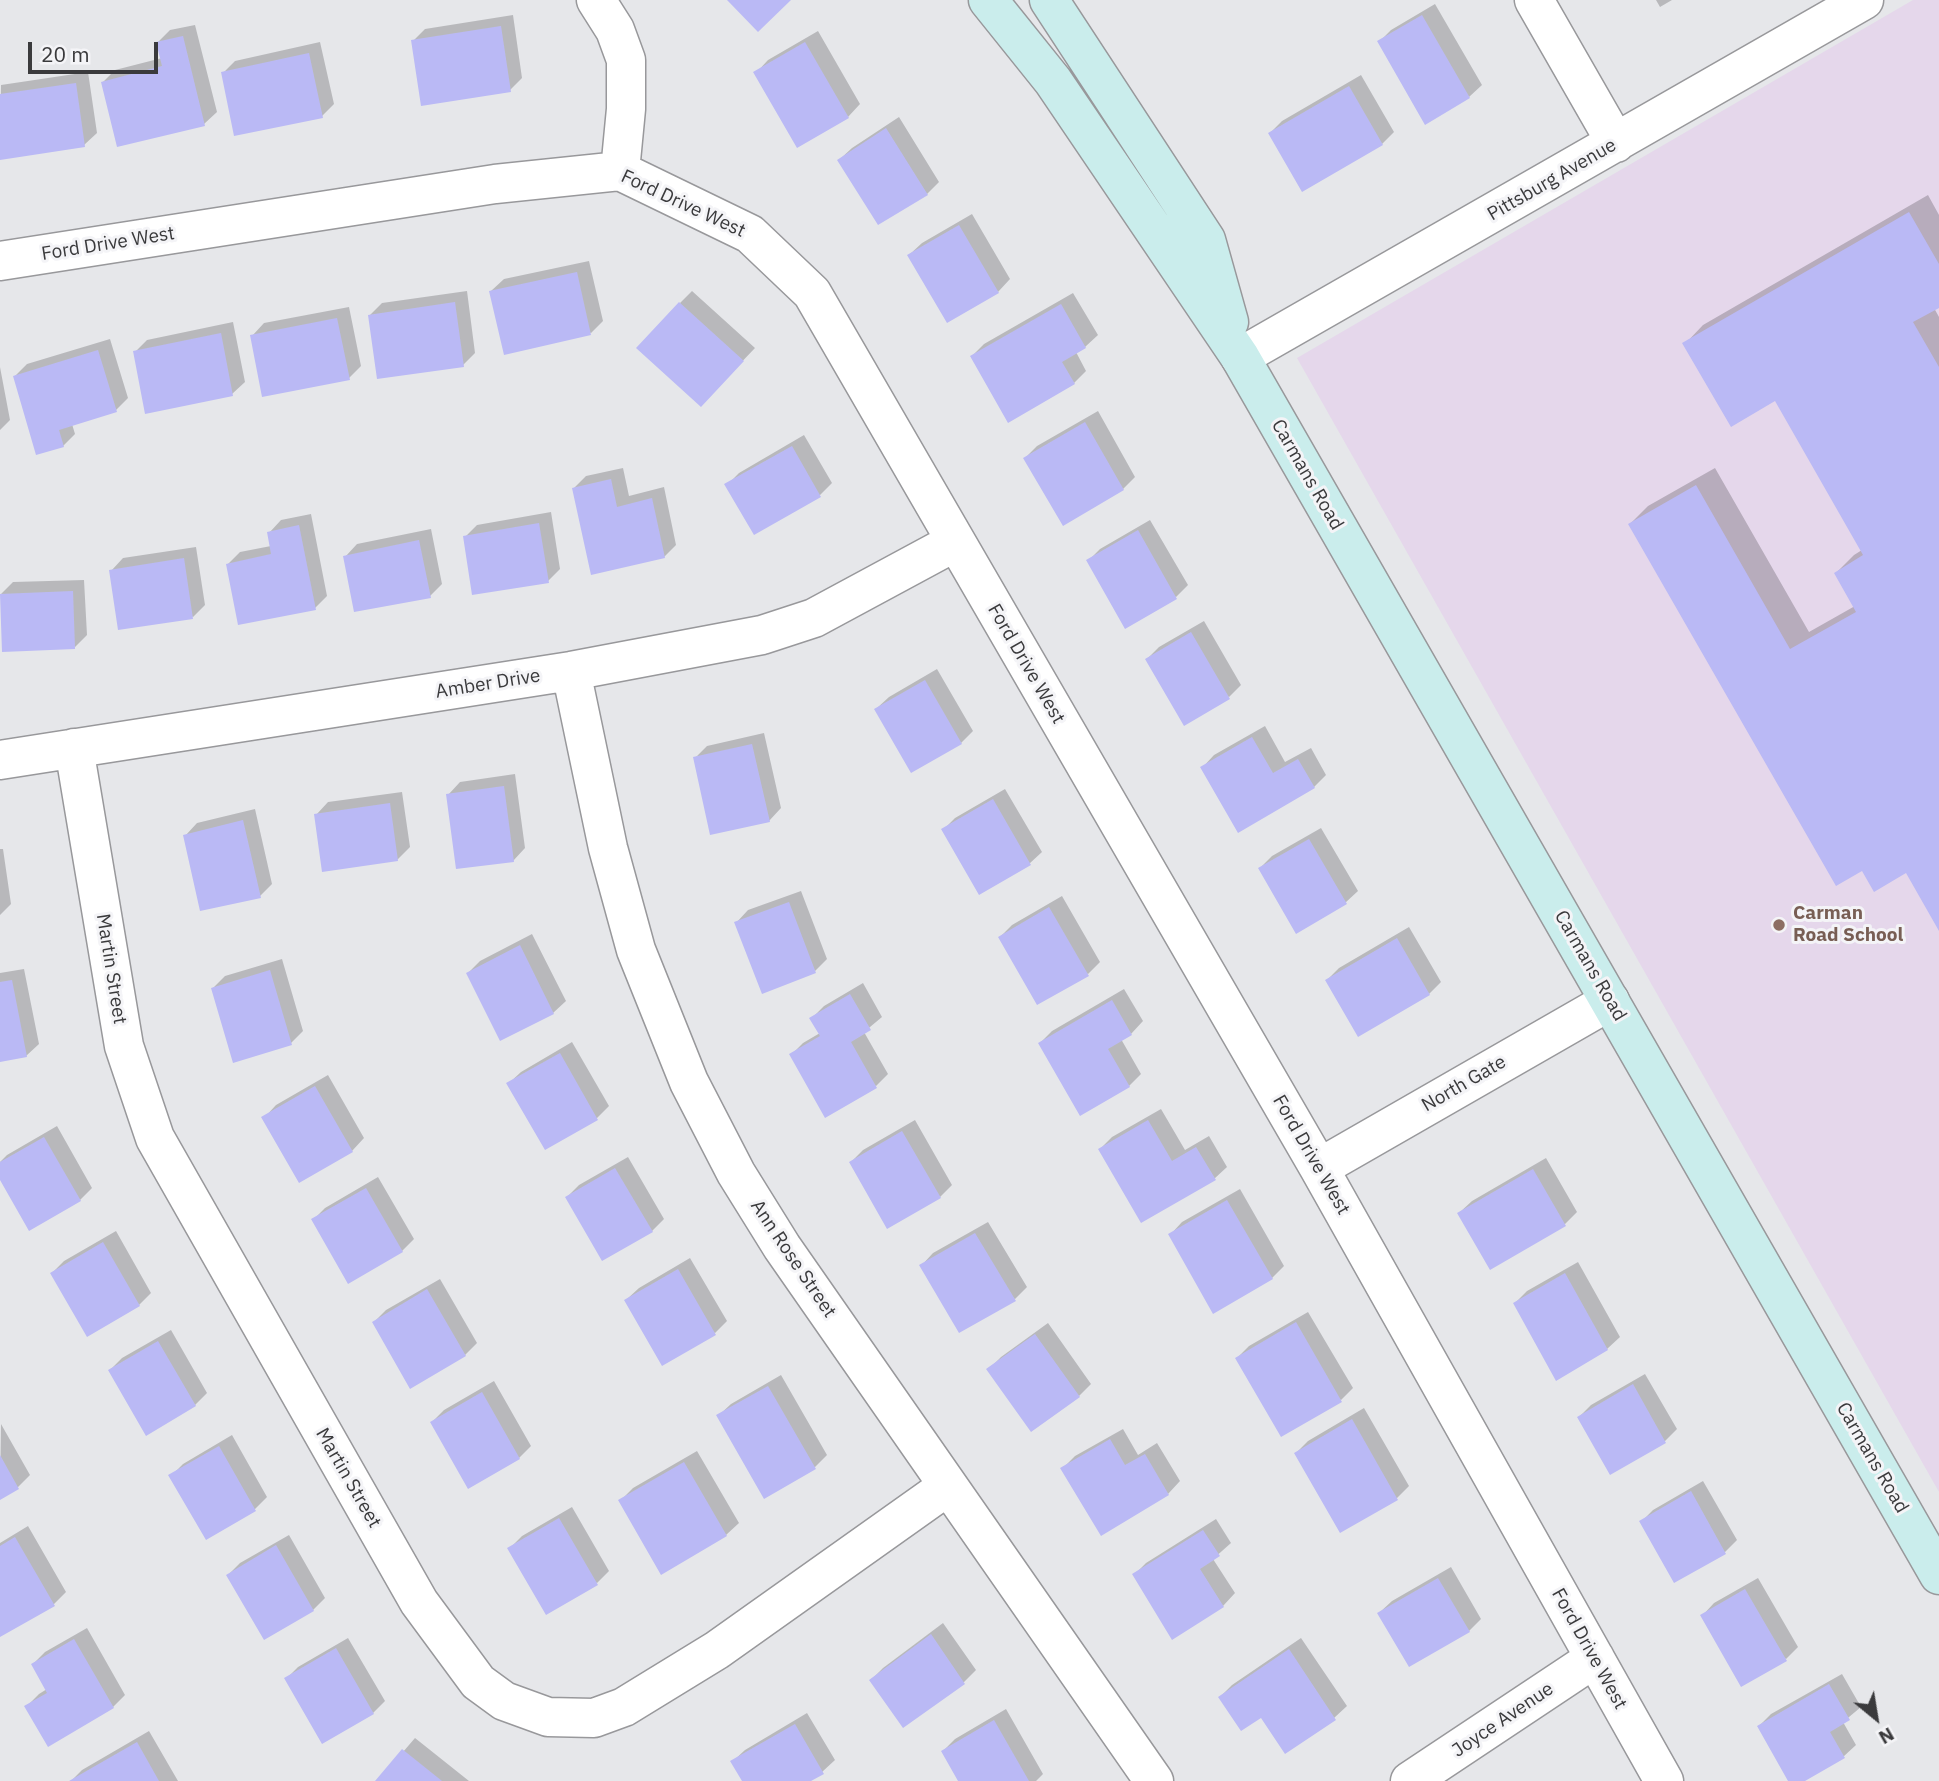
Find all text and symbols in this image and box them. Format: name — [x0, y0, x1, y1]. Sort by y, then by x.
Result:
scale bar — [32, 28, 161, 72]
text: 20 m — [41, 40, 90, 68]
street label: Pittsburg Avenue — [1484, 134, 1620, 226]
street label: Ford Drive West — [617, 165, 749, 243]
street label: Ford Drive West — [40, 222, 176, 266]
street label: Carmans Road — [1266, 416, 1348, 534]
street label: Ford Drive West — [982, 600, 1070, 728]
street label: Amber Drive — [434, 664, 542, 704]
place label: Carman Road School — [1793, 903, 1903, 947]
street label: Carmans Road — [1549, 907, 1631, 1025]
street label: Martin Street — [91, 912, 131, 1026]
marker: Carman Road School — [1771, 917, 1787, 933]
street label: North Gate — [1418, 1051, 1510, 1117]
street label: Ford Drive West — [1267, 1091, 1355, 1219]
street label: Ann Rose Street — [745, 1196, 841, 1322]
street label: Carmans Road — [1831, 1399, 1913, 1517]
street label: Martin Street — [310, 1424, 386, 1532]
street label: Ford Drive West — [1546, 1585, 1632, 1713]
street label: Joyce Avenue — [1448, 1678, 1558, 1762]
north arrow — [1841, 1683, 1911, 1753]
text: N — [1875, 1722, 1898, 1750]

